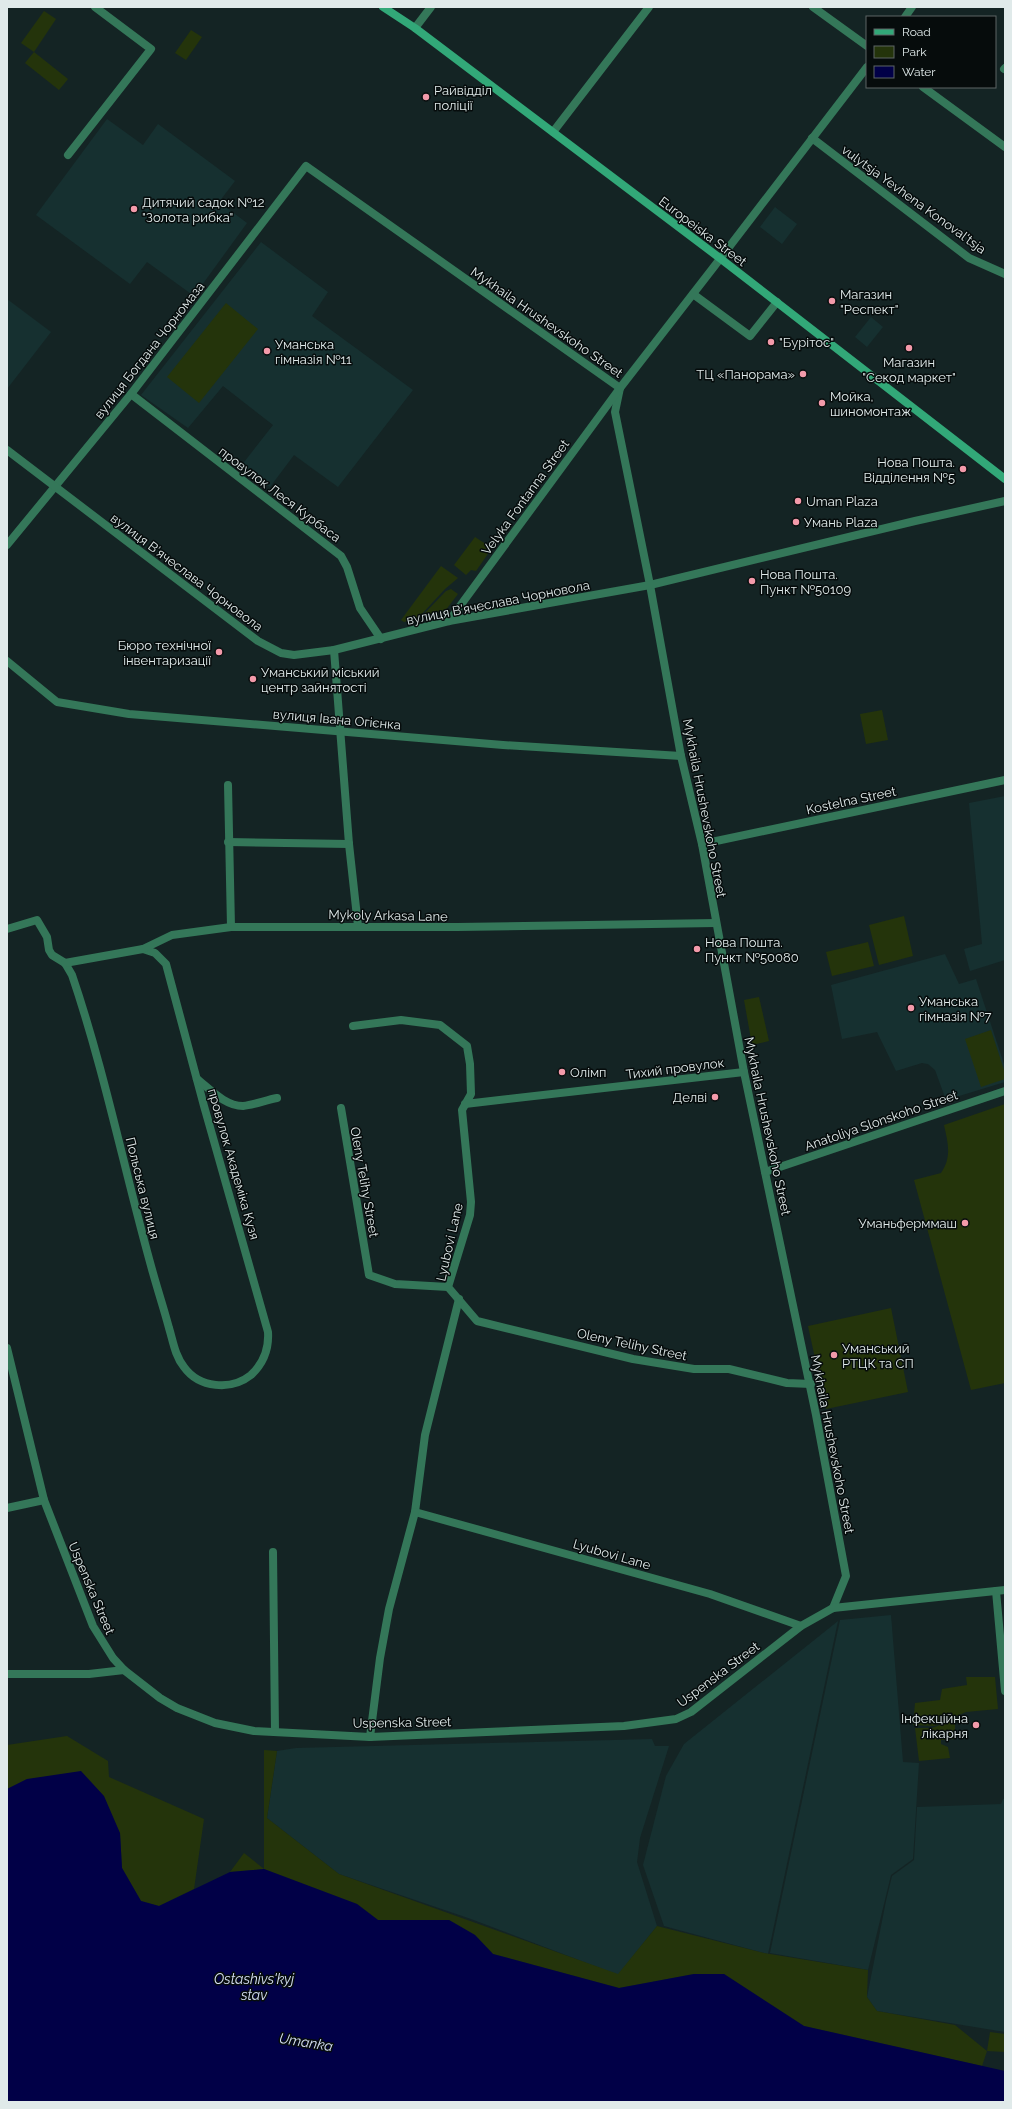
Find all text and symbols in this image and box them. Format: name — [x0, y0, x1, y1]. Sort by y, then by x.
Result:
legend — [866, 16, 996, 88]
text: Road — [902, 25, 931, 39]
text: Park — [902, 45, 927, 59]
text: Water — [902, 65, 936, 79]
place label: Райвідділ поліції — [434, 83, 492, 113]
marker: Райвідділ поліції — [421, 92, 431, 102]
street label: vulytsja Yevhena Konoval'tsja — [839, 142, 989, 257]
street label: Europeiska Street — [656, 194, 750, 270]
place label: Дитячий садок №12 "Золота рибка" — [142, 195, 265, 225]
marker: Дитячий садок №12 "Золота рибка" — [129, 204, 139, 214]
street label: Mykhaila Hrushevskoho Street — [468, 264, 626, 381]
street label: вулиця Богдана Чорномаза — [91, 279, 207, 422]
place label: Магазин "Респект" — [840, 287, 898, 317]
marker: Магазин "Респект" — [827, 296, 837, 306]
place label: "Бурітос" — [779, 335, 834, 350]
place label: Уманська гімназія №11 — [275, 337, 352, 367]
marker: "Бурітос" — [766, 337, 776, 347]
marker: Магазин "Секод маркет" — [904, 343, 914, 353]
marker: Уманська гімназія №11 — [262, 346, 272, 356]
place label: Магазин "Секод маркет" — [862, 355, 956, 385]
place label: ТЦ «Панорама» — [696, 367, 795, 382]
marker: ТЦ «Панорама» — [798, 369, 808, 379]
place label: Мойка, шиномонтаж — [830, 389, 911, 419]
marker: Мойка, шиномонтаж — [817, 398, 827, 408]
street label: Velyka Fontanna Street — [479, 436, 573, 558]
street label: провулок Леся Курбаса — [216, 444, 344, 545]
place label: Нова Пошта. Відділення №5 — [863, 455, 955, 485]
marker: Нова Пошта. Відділення №5 — [958, 464, 968, 474]
place label: Uman Plaza — [806, 494, 878, 509]
marker: Uman Plaza — [793, 496, 803, 506]
street label: вулиця В’ячеслава Чорновола — [108, 510, 266, 634]
place label: Умань Plaza — [804, 515, 878, 530]
marker: Умань Plaza — [791, 517, 801, 527]
place label: Нова Пошта. Пункт №50109 — [760, 567, 852, 597]
marker: Нова Пошта. Пункт №50109 — [747, 576, 757, 586]
street label: вулиця В’ячеслава Чорновола — [405, 577, 591, 628]
place label: Бюро технічної інвентаризації — [118, 638, 211, 668]
marker: Бюро технічної інвентаризації — [214, 647, 224, 657]
place label: Уманський міський центр зайнятості — [261, 665, 379, 695]
marker: Уманський міський центр зайнятості — [248, 674, 258, 684]
street label: вулиця Івана Огієнка — [272, 706, 402, 733]
street label: Mykhaila Hrushevskoho Street — [680, 717, 729, 899]
street label: Kostelna Street — [805, 784, 898, 817]
street label: Mykoly Arkasa Lane — [328, 907, 448, 924]
place label: Нова Пошта. Пункт №50080 — [705, 935, 799, 965]
marker: Нова Пошта. Пункт №50080 — [692, 944, 702, 954]
place label: Уманська гімназія №7 — [919, 994, 992, 1024]
marker: Уманська гімназія №7 — [906, 1003, 916, 1013]
street label: Mykhaila Hrushevskoho Street — [741, 1036, 794, 1217]
street label: Тихий провулок — [625, 1055, 725, 1082]
place label: Олімп — [570, 1065, 607, 1080]
marker: Олімп — [557, 1067, 567, 1077]
street label: провулок Академіка Кузя — [205, 1087, 262, 1241]
street label: Anatoliya Slonskoho Street — [803, 1087, 960, 1154]
place label: Делві — [672, 1090, 707, 1105]
marker: Делві — [710, 1092, 720, 1102]
street label: Oleny Telihy Street — [347, 1126, 382, 1239]
street label: Польська вулиця — [123, 1135, 162, 1241]
street label: Lyubovi Lane — [433, 1201, 466, 1283]
place label: Уманьферммаш — [858, 1216, 957, 1231]
marker: Уманьферммаш — [960, 1218, 970, 1228]
street label: Oleny Telihy Street — [576, 1326, 689, 1364]
place label: Уманський РТЦК та СП — [842, 1341, 914, 1371]
marker: Уманський РТЦК та СП — [829, 1350, 839, 1360]
street label: Mykhaila Hrushevskoho Street — [808, 1353, 857, 1535]
street label: Lyubovi Lane — [571, 1536, 653, 1573]
street label: Uspenska Street — [65, 1540, 118, 1637]
street label: Uspenska Street — [674, 1638, 763, 1710]
place label: Інфекційна лікарня — [901, 1711, 968, 1741]
street label: Uspenska Street — [353, 1714, 452, 1731]
marker: Інфекційна лікарня — [971, 1720, 981, 1730]
water label: Ostashivs'kyj stav — [214, 1971, 295, 2003]
water label: Umanka — [278, 2030, 334, 2054]

